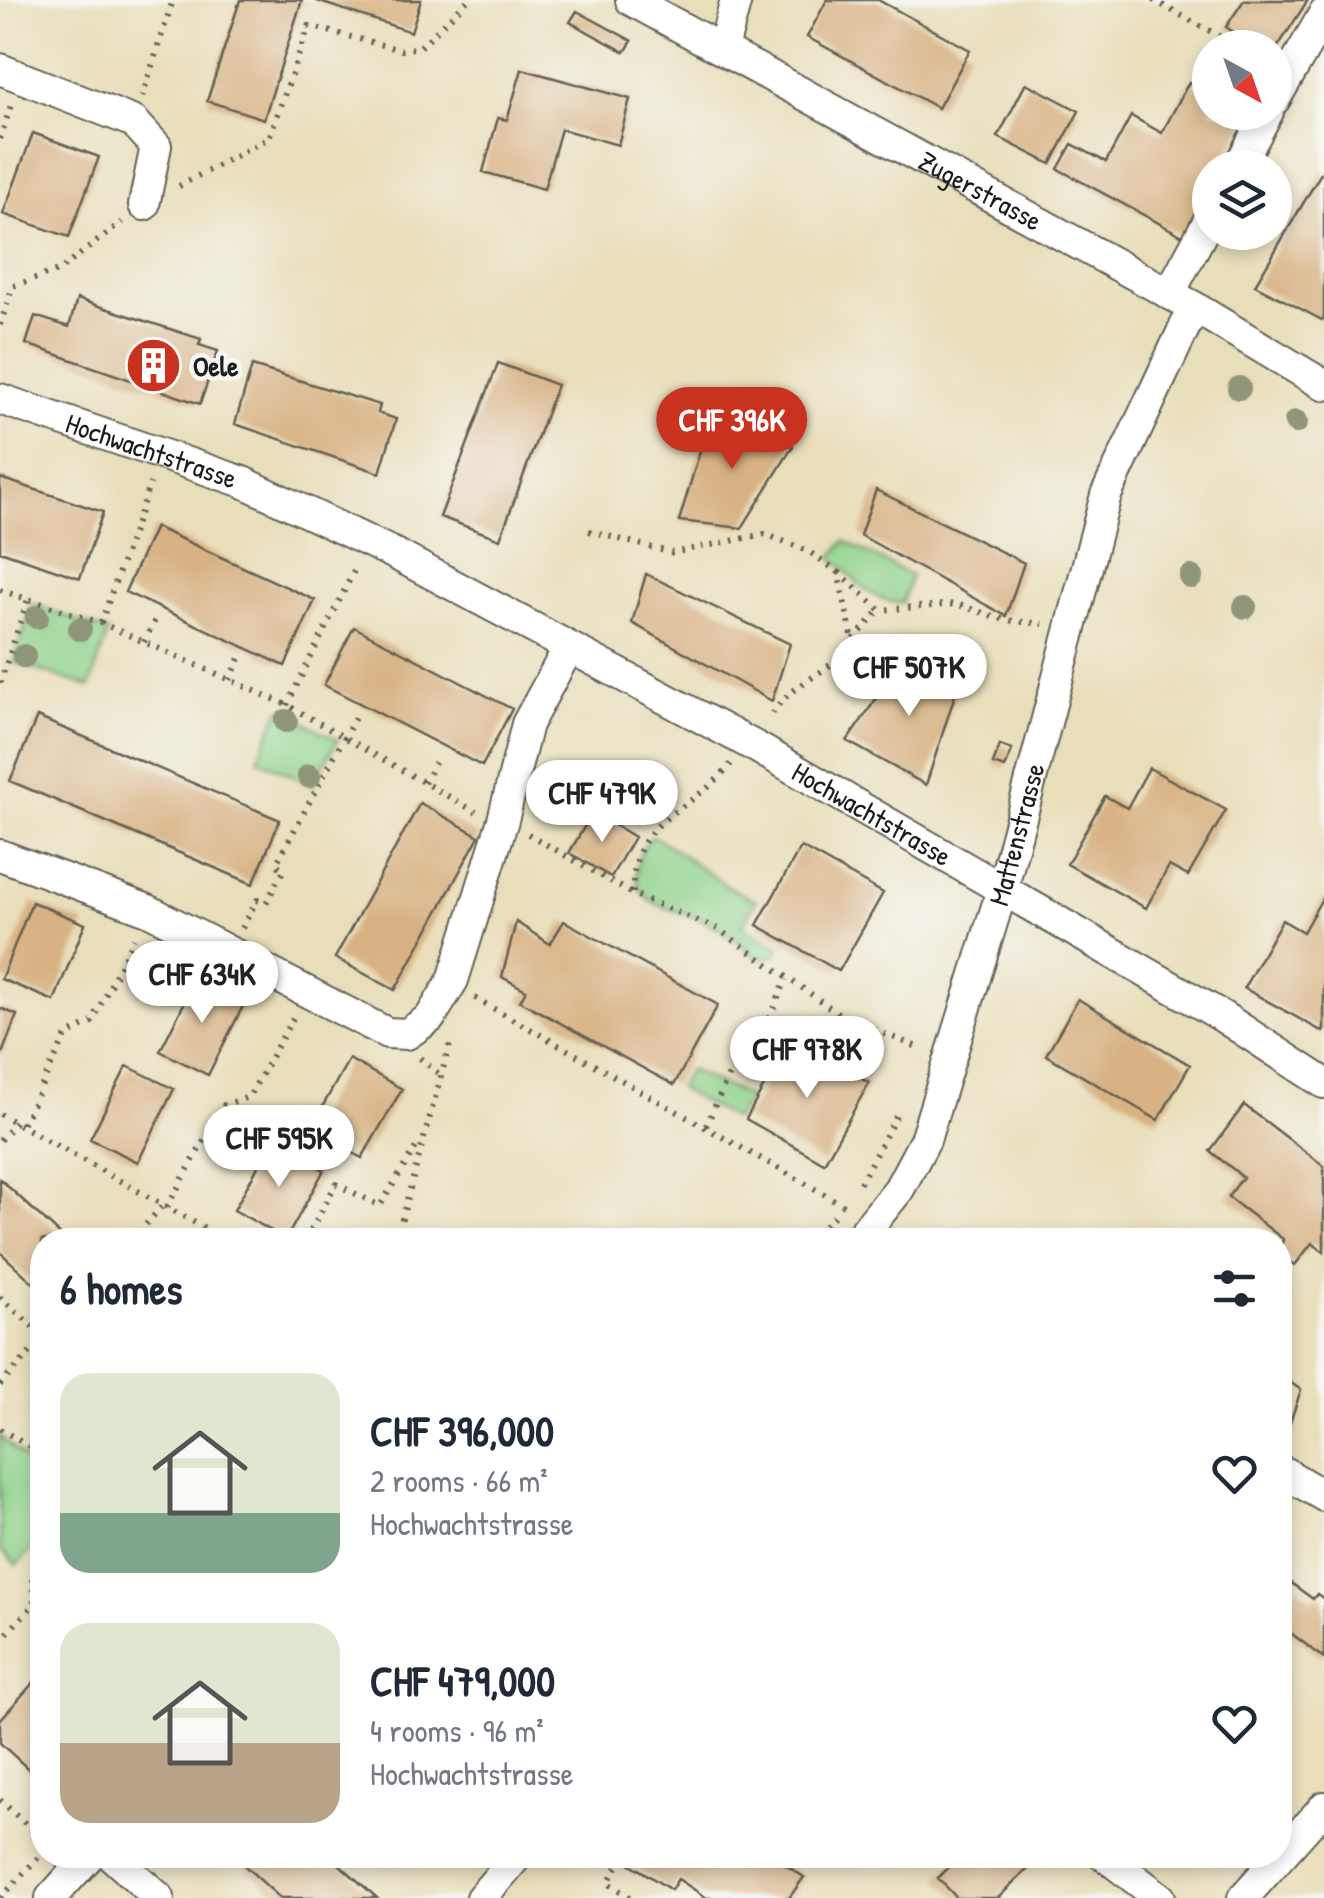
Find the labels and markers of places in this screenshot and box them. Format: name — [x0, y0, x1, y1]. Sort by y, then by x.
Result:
building icon: Oele — [124, 336, 184, 396]
place label: Oele — [193, 347, 239, 385]
pin: CHF 396K — [629, 387, 835, 472]
pin: CHF 507K — [806, 634, 1012, 719]
pin: CHF 479K — [499, 760, 705, 845]
pin: CHF 634K — [99, 941, 305, 1026]
pin: CHF 978K — [704, 1016, 910, 1101]
pin: CHF 595K — [176, 1105, 382, 1190]

